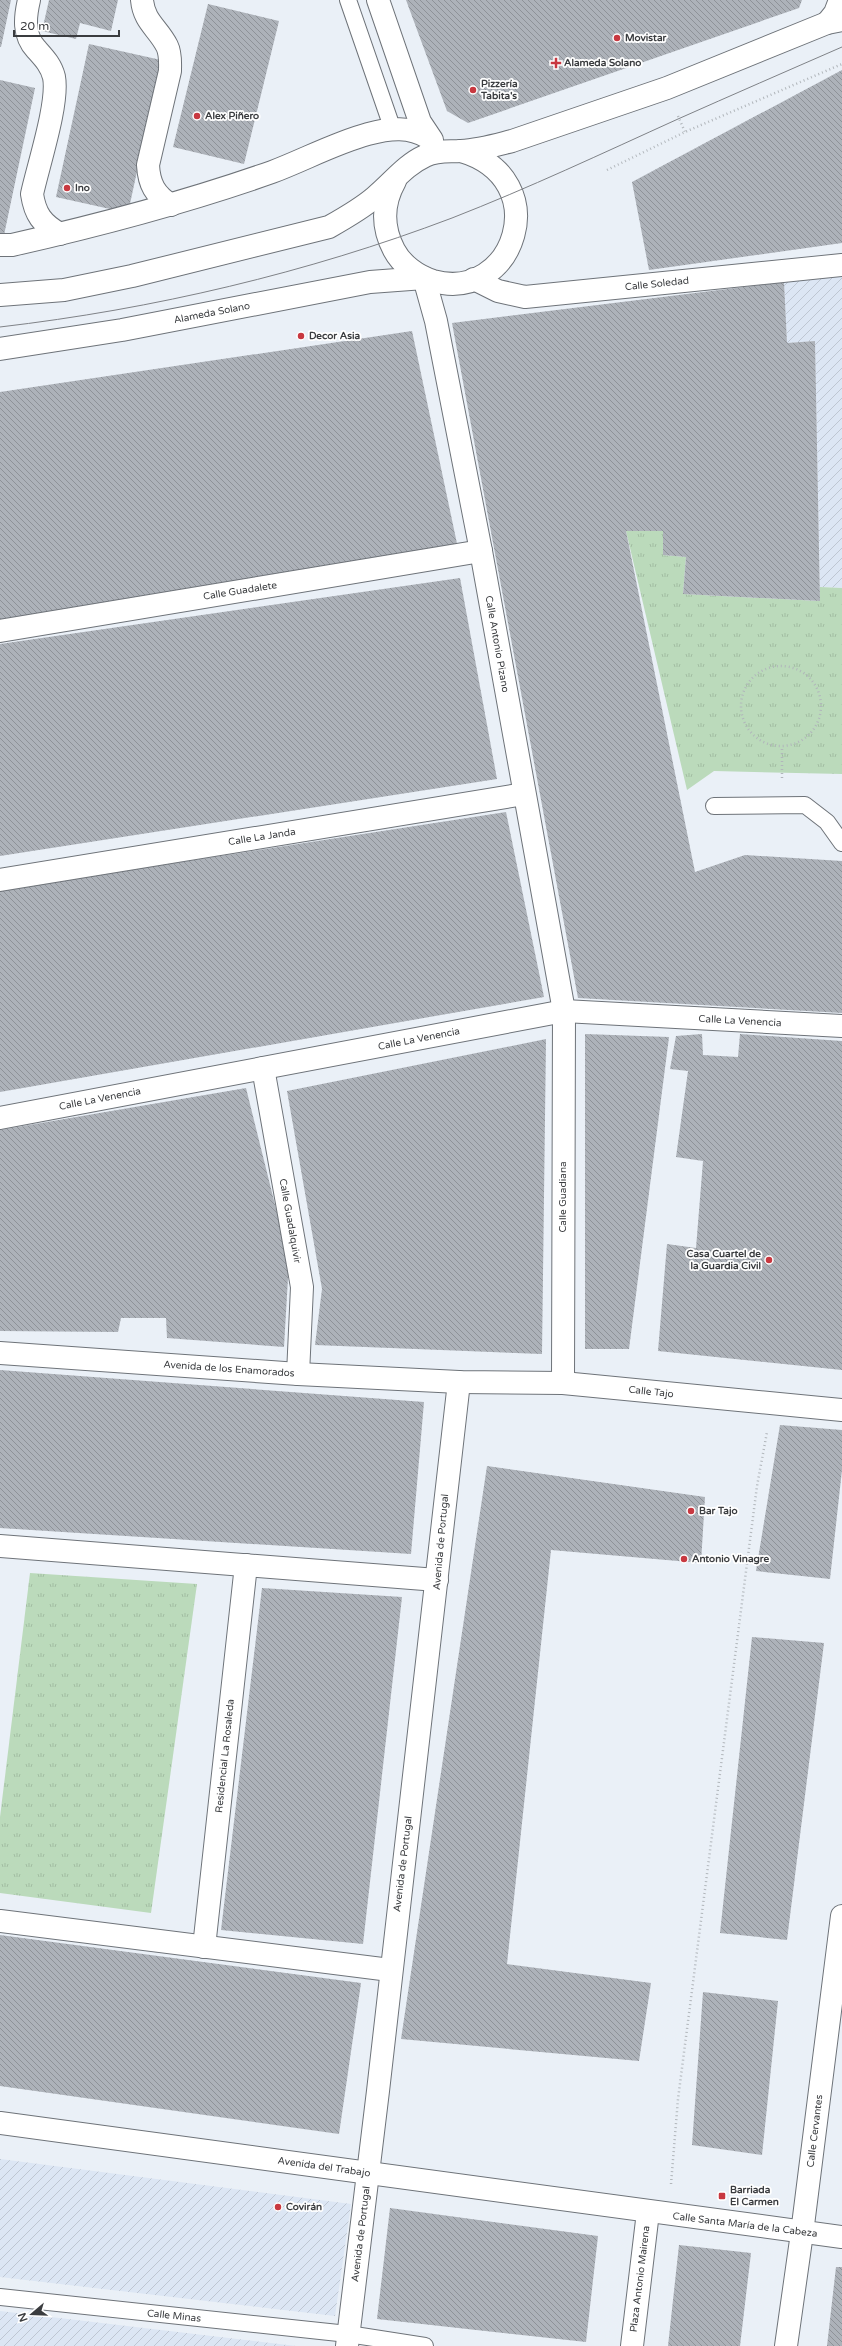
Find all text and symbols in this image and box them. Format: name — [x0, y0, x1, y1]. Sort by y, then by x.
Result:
scale bar — [14, 12, 119, 38]
text: 20 m — [20, 19, 49, 33]
place label: Movistar — [625, 32, 667, 44]
marker: Movistar — [612, 33, 622, 43]
place label: Alameda Solano — [564, 57, 641, 69]
marker: Alameda Solano — [551, 58, 561, 68]
place label: Pizzería Tabita's — [480, 78, 518, 102]
marker: Pizzería Tabita's — [468, 85, 478, 95]
place label: Alex Piñero — [205, 110, 259, 122]
marker: Alex Piñero — [192, 111, 202, 121]
place label: Ino — [75, 182, 90, 194]
marker: Ino — [62, 183, 72, 193]
street label: Calle Soledad — [624, 275, 690, 293]
street label: Alameda Solano — [173, 300, 251, 326]
place label: Decor Asia — [309, 330, 361, 342]
marker: Decor Asia — [296, 331, 306, 341]
street label: Calle Guadalete — [202, 579, 278, 603]
street label: Calle Antonio Pizano — [483, 595, 511, 693]
street label: Calle La Janda — [227, 826, 297, 848]
street label: Calle La Venencia — [698, 1013, 782, 1029]
street label: Calle La Venencia — [377, 1025, 461, 1053]
street label: Calle La Venencia — [58, 1085, 142, 1113]
street label: Calle Guadiana — [557, 1161, 569, 1233]
street label: Calle Guadalquivir — [277, 1178, 303, 1265]
place label: Casa Cuartel de la Guardia Civil — [687, 1248, 761, 1272]
marker: Casa Cuartel de la Guardia Civil — [764, 1255, 774, 1265]
street label: Avenida de los Enamorados — [163, 1358, 295, 1380]
street label: Calle Tajo — [628, 1384, 674, 1400]
street label: Avenida de Portugal — [431, 1493, 451, 1591]
place label: Bar Tajo — [699, 1505, 738, 1517]
marker: Bar Tajo — [686, 1506, 696, 1516]
place label: Antonio Vinagre — [692, 1553, 769, 1565]
marker: Antonio Vinagre — [679, 1554, 689, 1564]
street label: Residencial La Rosaleda — [213, 1699, 237, 1813]
street label: Avenida de Portugal — [391, 1815, 415, 1913]
street label: Calle Cervantes — [805, 2094, 825, 2168]
street label: Avenida del Trabajo — [277, 2155, 371, 2179]
place label: Barriada El Carmen — [730, 2184, 779, 2208]
street label: Avenida de Portugal — [349, 2185, 373, 2283]
marker: Barriada El Carmen — [717, 2191, 727, 2201]
place label: Covirán — [286, 2201, 322, 2213]
marker: Covirán — [273, 2202, 283, 2212]
street label: Calle Santa María de la Cabeza — [672, 2210, 818, 2240]
street label: Plaza Antonio Mairena — [628, 2225, 652, 2333]
north arrow — [12, 2294, 52, 2334]
street label: Calle Minas — [146, 2307, 202, 2325]
text: N — [15, 2311, 31, 2323]

